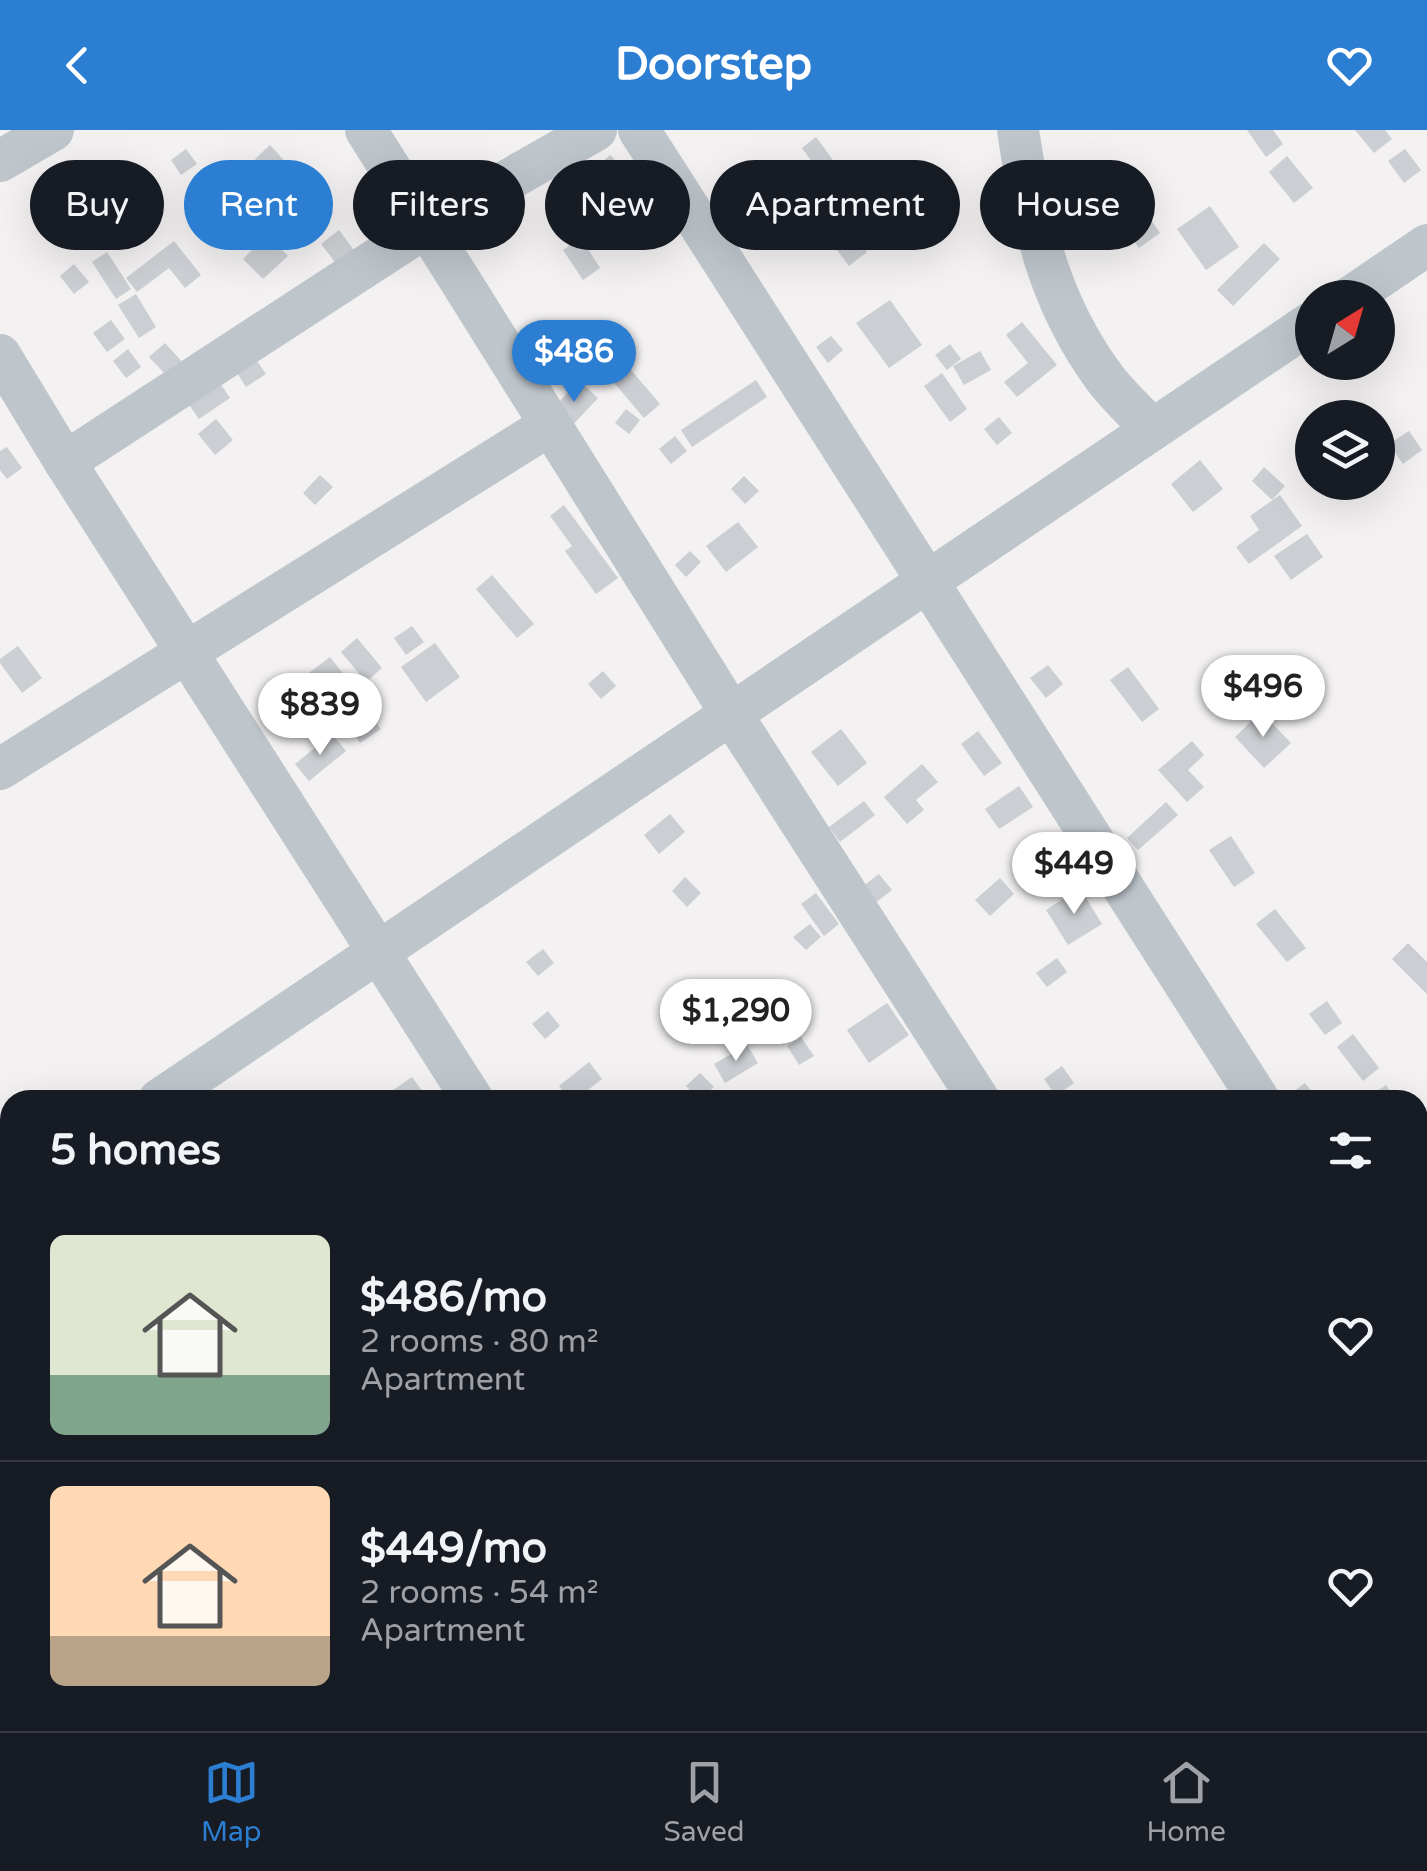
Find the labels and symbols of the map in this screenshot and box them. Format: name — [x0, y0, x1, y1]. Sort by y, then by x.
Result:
north arrow — [1295, 280, 1395, 380]
pin: $486 — [515, 320, 633, 405]
pin: $496 — [1204, 655, 1322, 740]
pin: $839 — [261, 673, 379, 758]
pin: $449 — [1015, 832, 1133, 917]
pin: $1,290 — [655, 979, 817, 1064]

